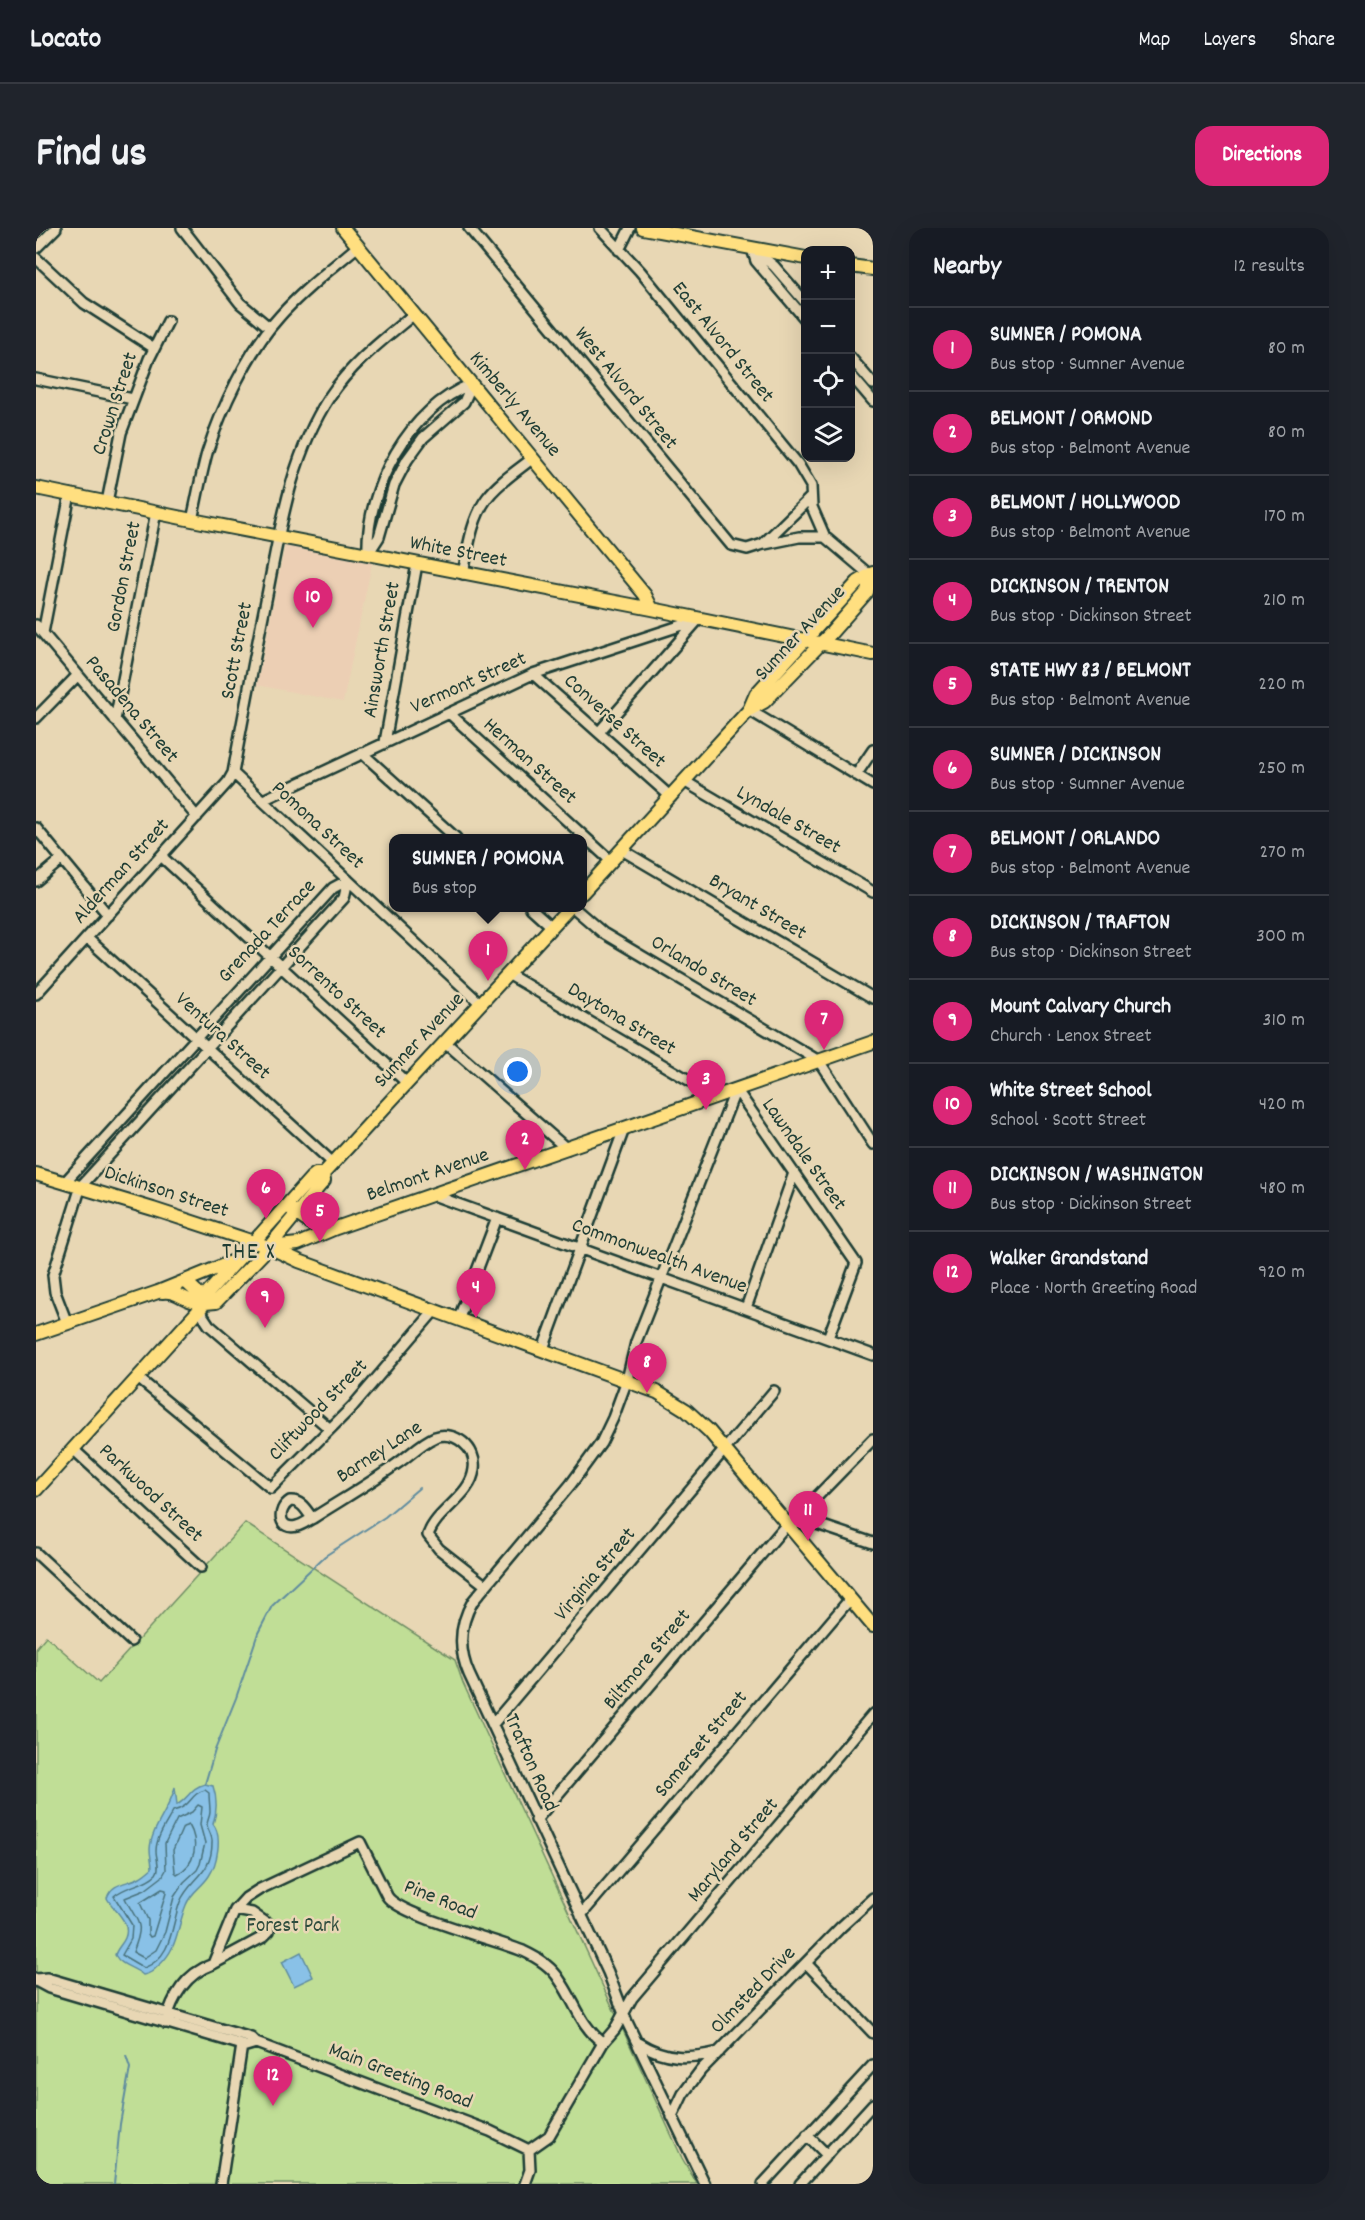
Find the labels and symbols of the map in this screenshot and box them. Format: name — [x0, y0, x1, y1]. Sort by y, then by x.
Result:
street label: East Alvord Street — [664, 276, 781, 410]
street label: West Alvord Street — [566, 321, 684, 457]
street label: Kimberly Avenue — [461, 346, 567, 464]
street label: Crown Street — [85, 348, 147, 459]
street label: Gordon Street — [100, 519, 151, 635]
street label: White Street — [407, 529, 509, 577]
pin: 10 — [294, 578, 332, 628]
street label: Ainsworth Street — [356, 579, 410, 720]
street label: Sumner Avenue — [749, 579, 853, 689]
street label: Scott Street — [214, 600, 262, 702]
street label: Vermont Street — [406, 645, 532, 723]
street label: Pasadena Street — [77, 650, 185, 771]
street label: Converse Street — [556, 668, 672, 777]
street label: Herman Street — [475, 712, 583, 813]
street label: Pomona Street — [264, 775, 371, 877]
street label: Lyndale Street — [730, 779, 846, 863]
street label: Alderman Street — [66, 812, 178, 932]
street label: Bryant Street — [702, 867, 812, 949]
street label: Grenada Terrace — [212, 873, 324, 991]
street label: Orlando Street — [644, 928, 762, 1016]
pin: 1 — [468, 932, 508, 981]
street label: Sorrento Street — [280, 939, 393, 1047]
street label: Daytona Street — [561, 976, 681, 1064]
street label: Ventura Street — [168, 986, 277, 1088]
street label: Sumner Avenue — [368, 986, 472, 1096]
pin: 7 — [804, 1000, 844, 1050]
your location — [503, 1057, 532, 1086]
pin: 3 — [686, 1060, 726, 1110]
street label: Lawndale Street — [753, 1093, 853, 1218]
pin: 2 — [506, 1120, 544, 1170]
street label: Belmont Avenue — [363, 1141, 493, 1211]
street label: Dickinson Street — [100, 1159, 232, 1227]
pin: 6 — [246, 1170, 286, 1219]
pin: 5 — [300, 1192, 340, 1242]
street label: Commonwealth Avenue — [567, 1211, 751, 1303]
district label: THE X — [222, 1236, 276, 1270]
pin: 4 — [456, 1268, 496, 1318]
pin: 9 — [246, 1278, 284, 1328]
pin: 8 — [628, 1344, 666, 1393]
street label: Cliftwood Street — [262, 1353, 376, 1469]
street label: Barney Lane — [331, 1414, 429, 1492]
street label: Parkwood Street — [91, 1437, 209, 1551]
pin: 11 — [788, 1492, 828, 1541]
street label: Virginia Street — [548, 1522, 644, 1628]
street label: Biltmore Street — [597, 1603, 699, 1717]
street label: Somerset Street — [648, 1685, 756, 1805]
street label: Trafton Road — [495, 1709, 565, 1817]
street label: Maryland Street — [681, 1792, 787, 1910]
street label: Pine Road — [399, 1873, 481, 1929]
park label: Forest Park — [247, 1912, 339, 1942]
street label: Olmsted Drive — [704, 1940, 804, 2042]
street label: Main Greeting Road — [324, 2036, 476, 2118]
pin: 12 — [254, 2056, 292, 2106]

